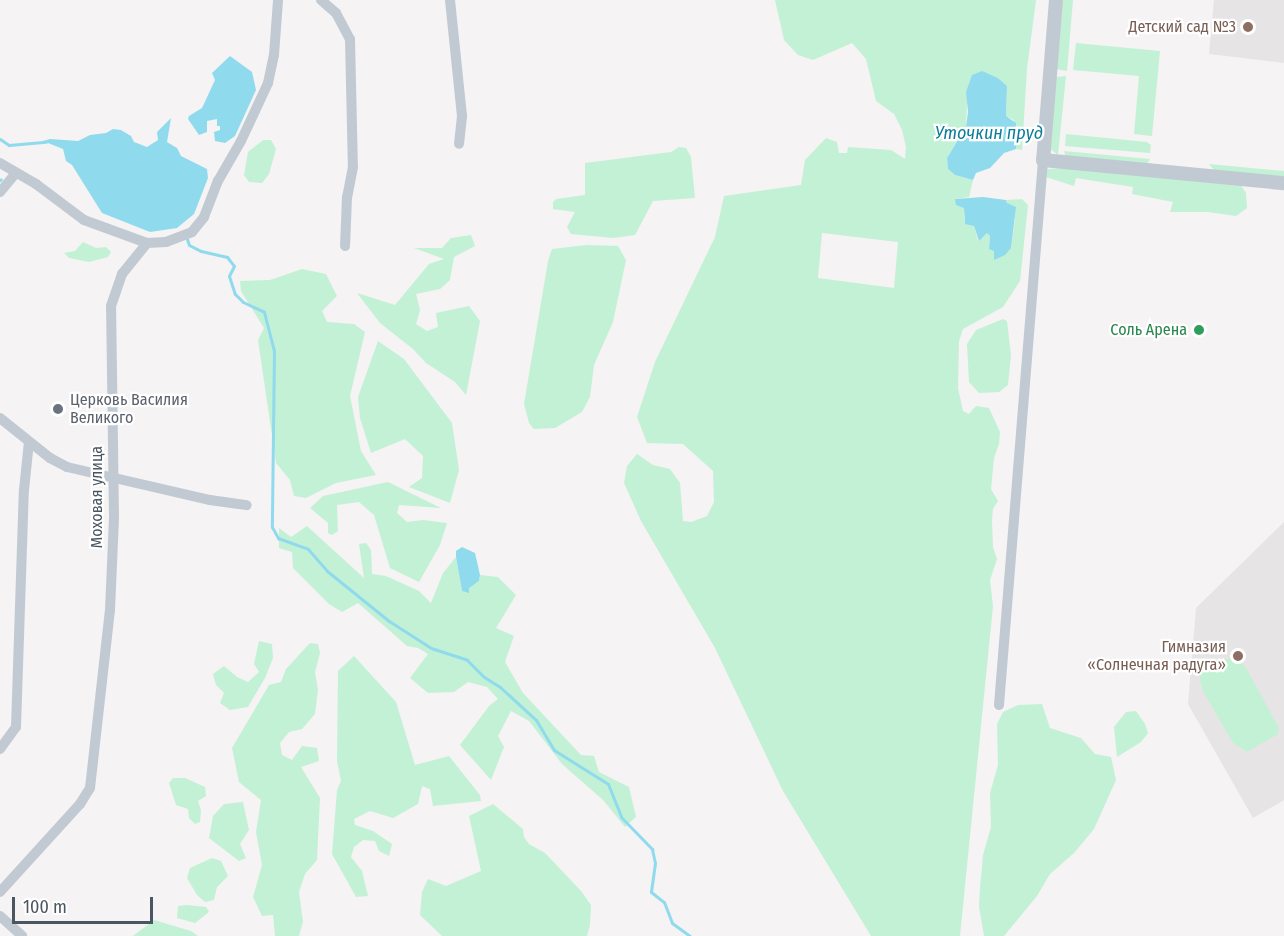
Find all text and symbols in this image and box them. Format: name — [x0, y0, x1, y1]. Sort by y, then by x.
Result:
place label: Детский сад №3 — [1129, 17, 1236, 37]
marker: Детский сад №3 — [1241, 20, 1255, 34]
water label: Уточкин пруд — [935, 122, 1043, 144]
place label: Соль Арена — [1110, 320, 1187, 340]
marker: Соль Арена — [1192, 323, 1206, 337]
place label: Церковь Василия Великого — [70, 390, 188, 428]
marker: Церковь Василия Великого — [51, 402, 65, 416]
street label: Моховая улица — [87, 446, 107, 548]
place label: Гимназия «Солнечная радуга» — [1087, 637, 1226, 675]
marker: Гимназия «Солнечная радуга» — [1231, 649, 1245, 663]
scale bar — [15, 885, 156, 923]
text: 100 m — [23, 896, 67, 918]

